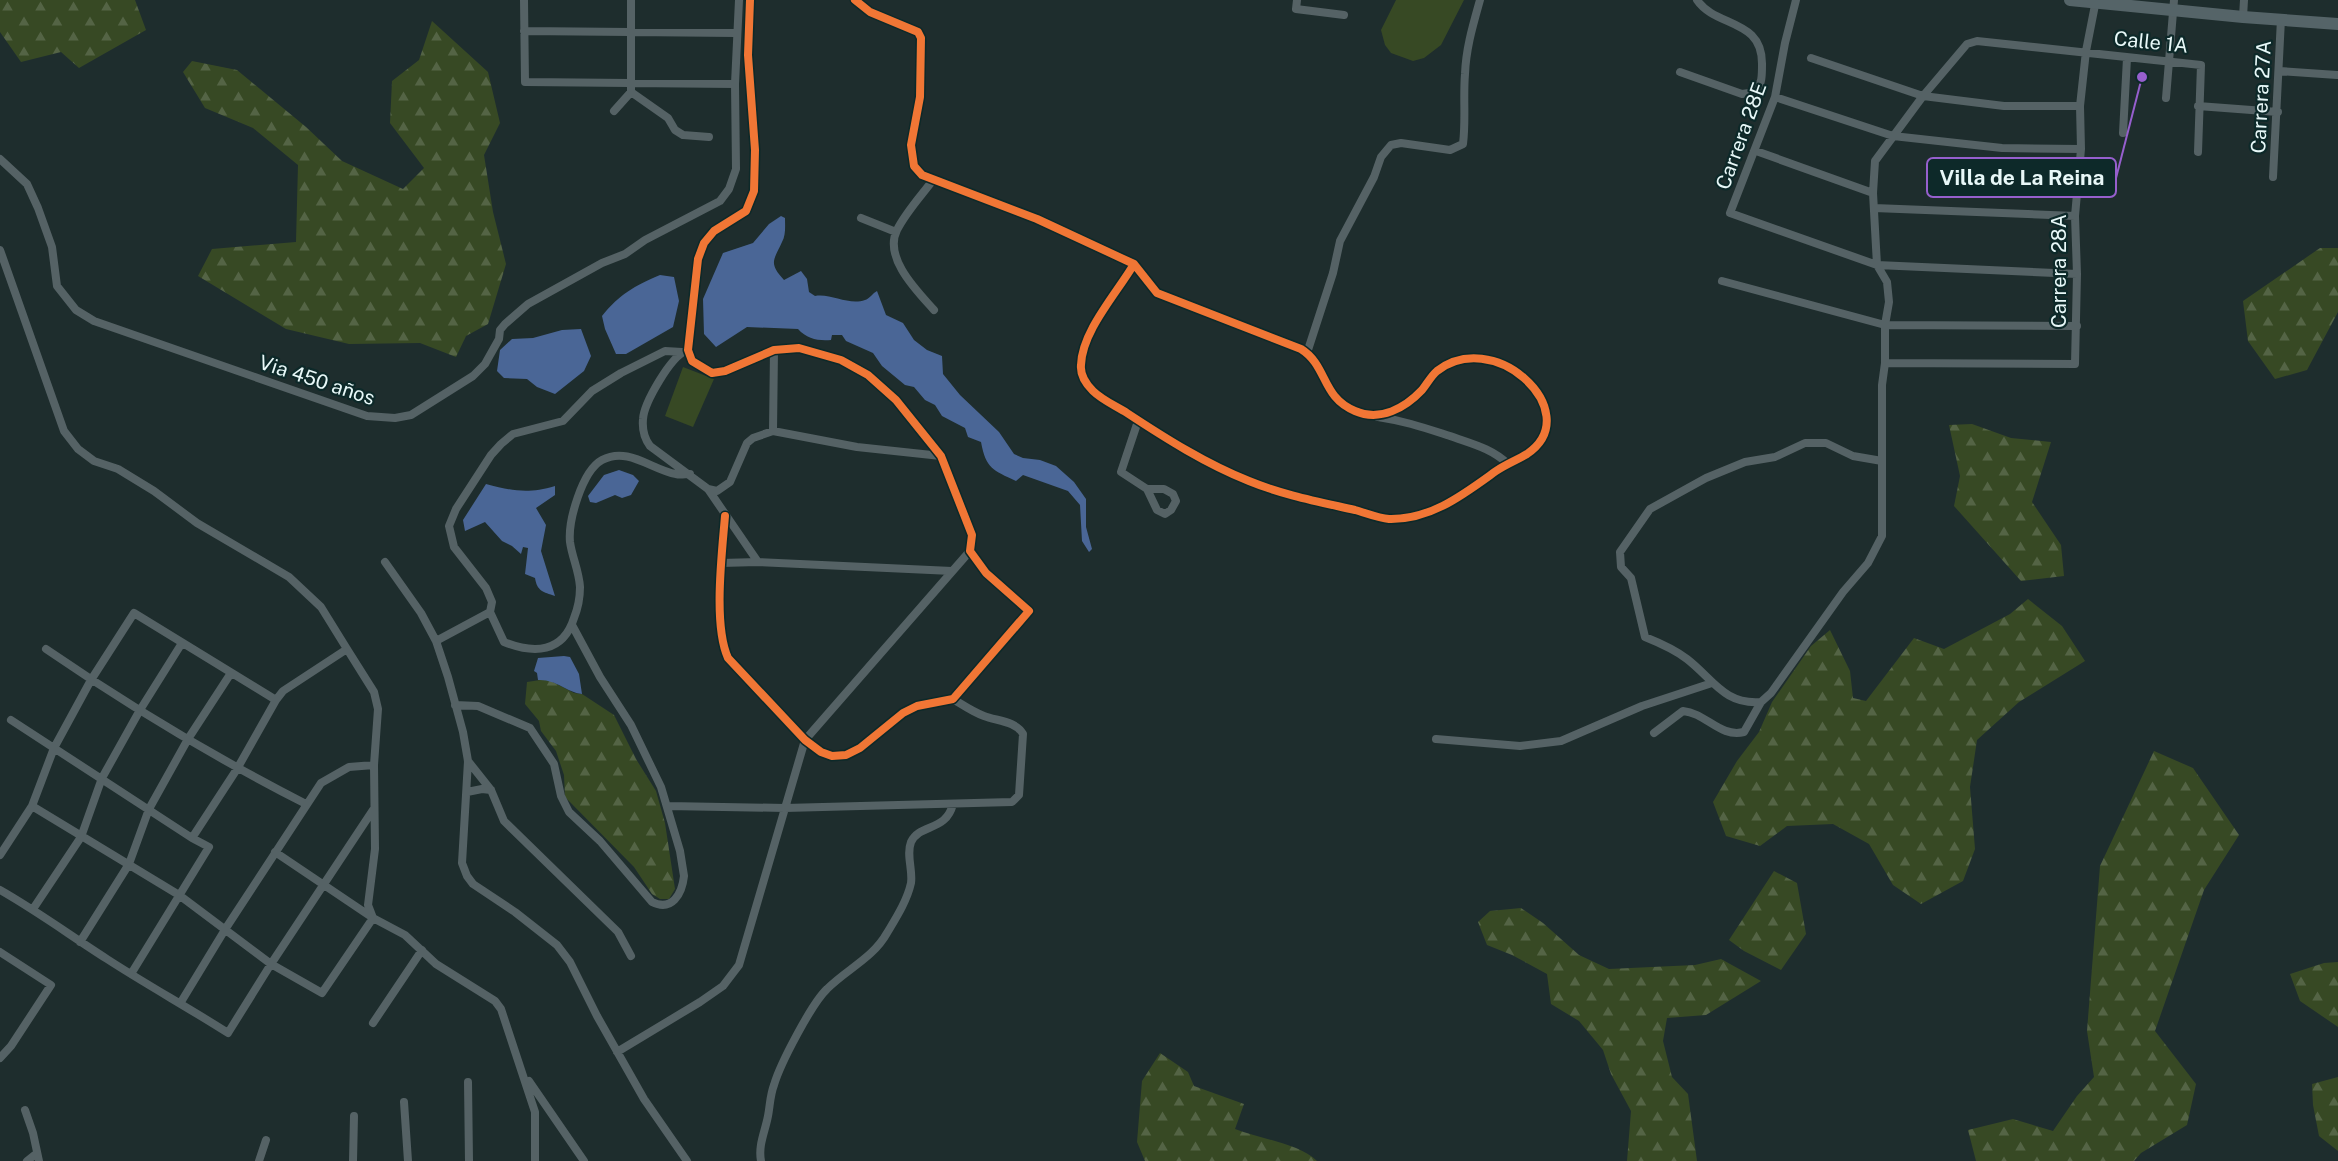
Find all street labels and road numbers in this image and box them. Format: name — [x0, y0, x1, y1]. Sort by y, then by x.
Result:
street label: Calle 1A — [2113, 26, 2189, 58]
street label: Carrera 27A — [2246, 40, 2276, 154]
street label: Carrera 28E — [1711, 79, 1771, 193]
street label: Carrera 28A — [2047, 214, 2071, 328]
street label: Via 450 años — [256, 350, 378, 410]

